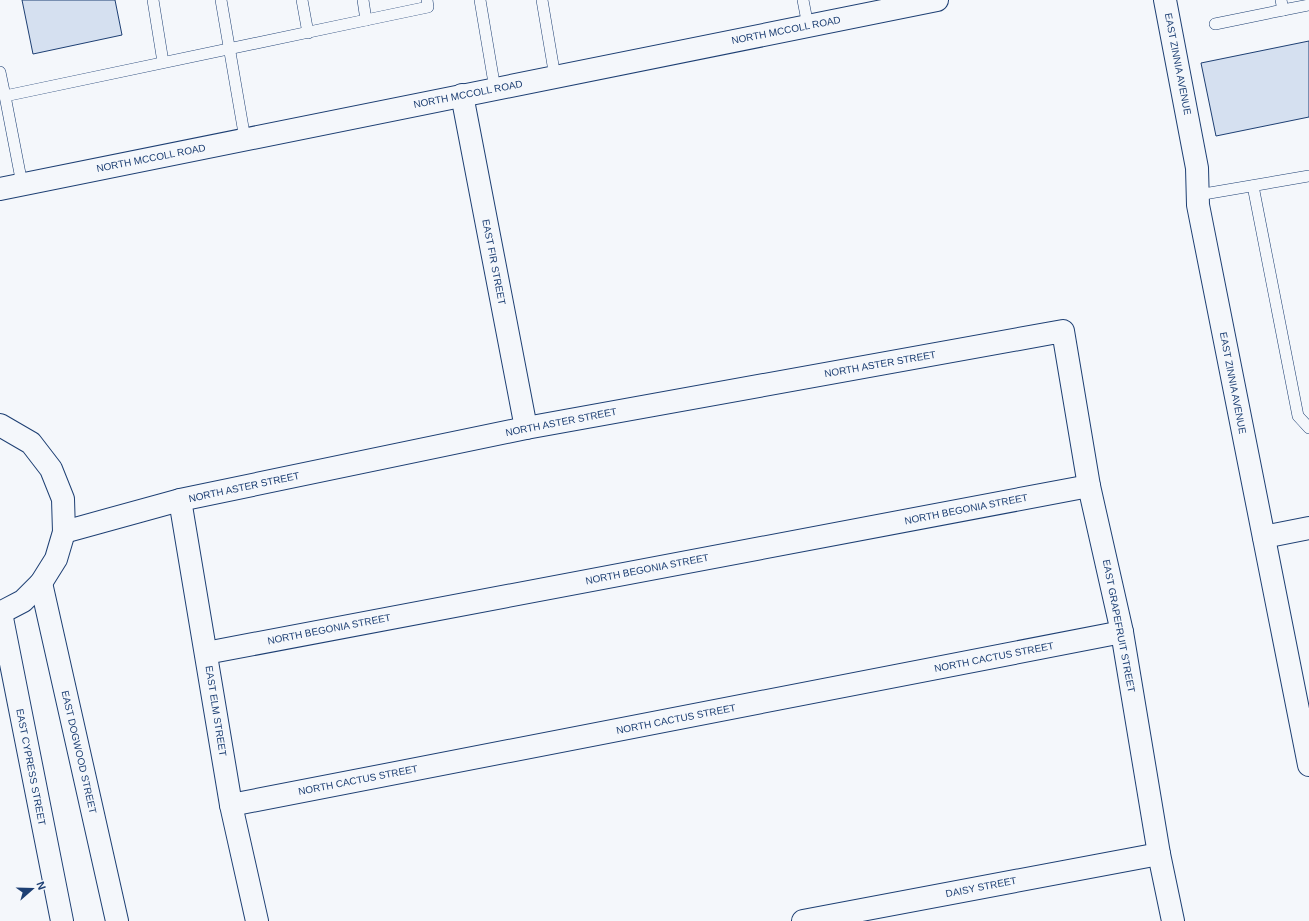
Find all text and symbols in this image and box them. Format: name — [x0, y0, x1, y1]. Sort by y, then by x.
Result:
street label: EAST ZINNIA AVENUE — [1163, 12, 1193, 116]
street label: NORTH MCCOLL ROAD — [730, 14, 842, 46]
street label: NORTH MCCOLL ROAD — [412, 78, 524, 110]
street label: NORTH MCCOLL ROAD — [95, 142, 207, 174]
street label: EAST FIR STREET — [480, 218, 508, 306]
street label: EAST ZINNIA AVENUE — [1218, 331, 1248, 435]
street label: NORTH ASTER STREET — [823, 349, 937, 379]
street label: NORTH ASTER STREET — [504, 406, 618, 438]
street label: NORTH ASTER STREET — [188, 470, 300, 504]
street label: NORTH BEGONIA STREET — [903, 492, 1029, 526]
street label: NORTH BEGONIA STREET — [584, 552, 710, 586]
street label: EAST GRAPEFRUIT STREET — [1101, 559, 1137, 693]
street label: NORTH BEGONIA STREET — [266, 612, 392, 646]
street label: NORTH CACTUS STREET — [933, 640, 1055, 674]
street label: EAST ELM STREET — [203, 665, 229, 757]
street label: EAST DOGWOOD STREET — [59, 689, 99, 815]
street label: NORTH CACTUS STREET — [615, 702, 737, 736]
street label: EAST CYPRESS STREET — [14, 708, 48, 826]
street label: NORTH CACTUS STREET — [297, 763, 419, 797]
north arrow — [12, 869, 52, 909]
street label: DAISY STREET — [945, 875, 1017, 899]
text: N — [34, 880, 48, 891]

